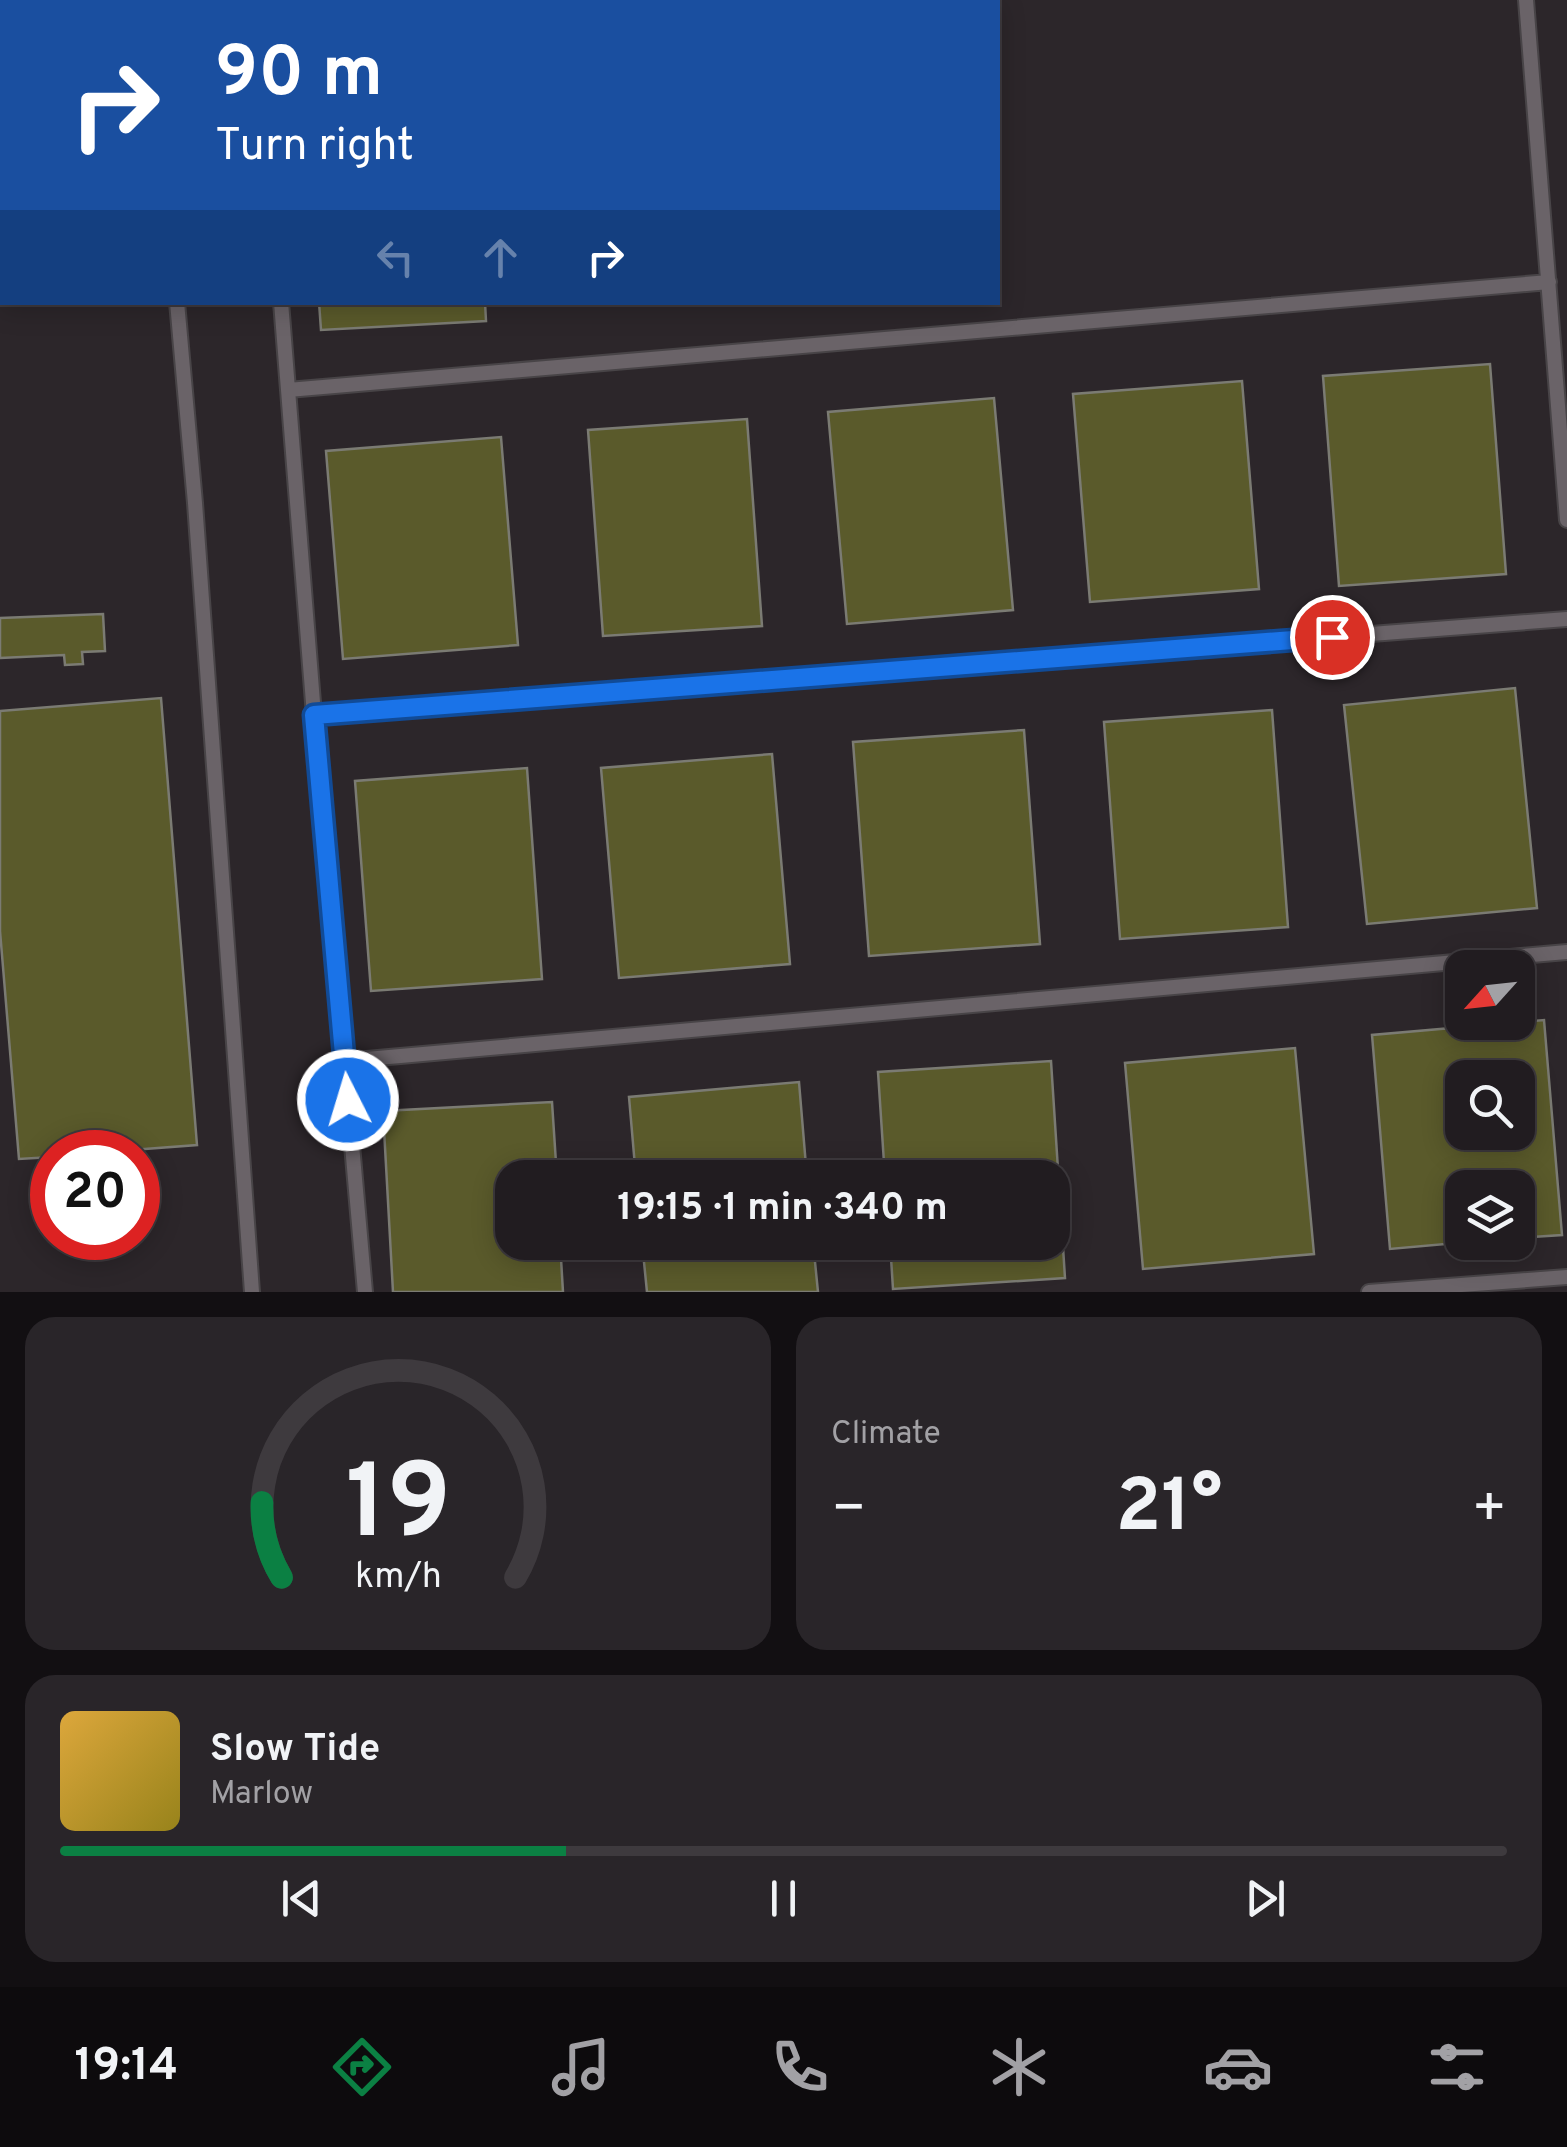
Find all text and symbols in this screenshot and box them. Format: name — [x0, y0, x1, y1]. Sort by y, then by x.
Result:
text: 90 m — [215, 32, 383, 121]
icon: right — [50, 40, 180, 170]
text: Turn right — [215, 119, 414, 176]
icon: left — [368, 230, 423, 285]
icon: ahead — [473, 230, 528, 285]
icon: right — [578, 230, 633, 285]
pin — [1290, 595, 1375, 680]
icon: arrive — [1305, 610, 1360, 665]
north arrow — [1445, 950, 1535, 1040]
map controls — [1445, 950, 1535, 1260]
position arrow — [296, 1048, 400, 1152]
button: search — [1445, 1060, 1535, 1150]
speed limit sign: 20 — [30, 1130, 160, 1260]
button: layers — [1445, 1170, 1535, 1260]
text: 19:15 · 1 min · 340 m — [617, 1185, 948, 1234]
text: Climate — [831, 1415, 941, 1455]
text: 19 — [345, 1443, 451, 1575]
text: 21° — [1115, 1463, 1223, 1558]
text: − — [831, 1476, 866, 1546]
text: + — [1472, 1476, 1507, 1546]
text: km/h — [355, 1555, 441, 1601]
text: Slow Tide — [210, 1726, 380, 1775]
text: Marlow — [210, 1775, 313, 1815]
icon: previous — [274, 1871, 329, 1926]
icon: pause — [756, 1871, 811, 1926]
icon: next — [1238, 1871, 1293, 1926]
icon: directions — [327, 2032, 397, 2102]
icon: music — [546, 2032, 616, 2102]
icon: phone — [765, 2032, 835, 2102]
icon: climate — [984, 2032, 1054, 2102]
icon: car — [1203, 2032, 1273, 2102]
icon: filters — [1422, 2032, 1492, 2102]
text: 19:14 — [75, 2039, 178, 2096]

